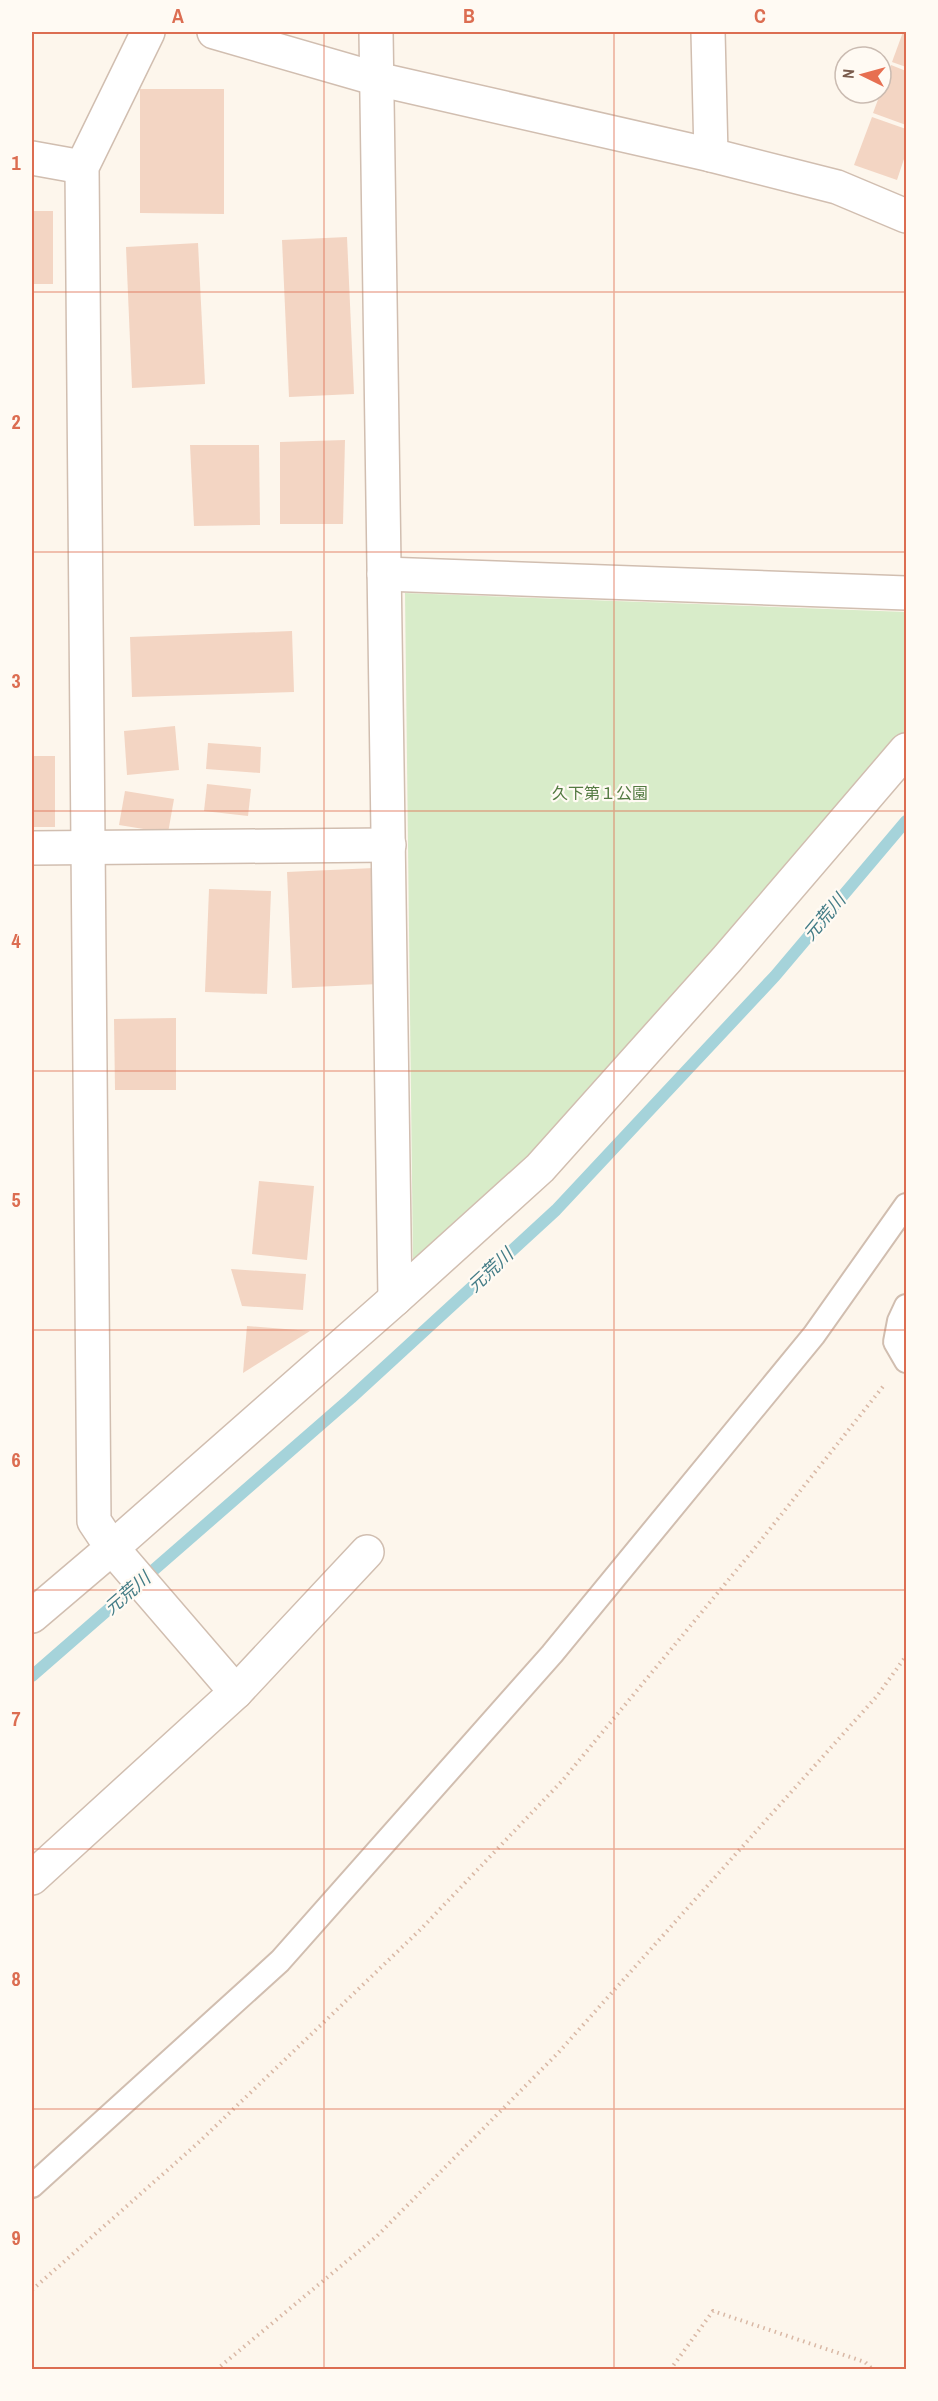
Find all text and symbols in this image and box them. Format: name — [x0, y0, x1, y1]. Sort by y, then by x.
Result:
text: A — [172, 2, 184, 29]
text: B — [463, 2, 475, 29]
text: C — [754, 2, 766, 29]
north arrow — [833, 45, 893, 105]
text: N — [837, 68, 859, 79]
text: 1 — [11, 149, 21, 176]
text: 2 — [11, 408, 21, 435]
text: 3 — [11, 667, 21, 694]
park label: 久下第１公園 — [552, 782, 648, 804]
water label: 元荒川 — [797, 887, 852, 946]
text: 4 — [11, 927, 21, 954]
text: 5 — [11, 1186, 21, 1213]
water label: 元荒川 — [462, 1241, 520, 1298]
text: 6 — [11, 1446, 21, 1473]
water label: 元荒川 — [98, 1565, 157, 1620]
text: 7 — [11, 1705, 21, 1732]
text: 8 — [11, 1965, 21, 1992]
text: 9 — [11, 2224, 21, 2251]

